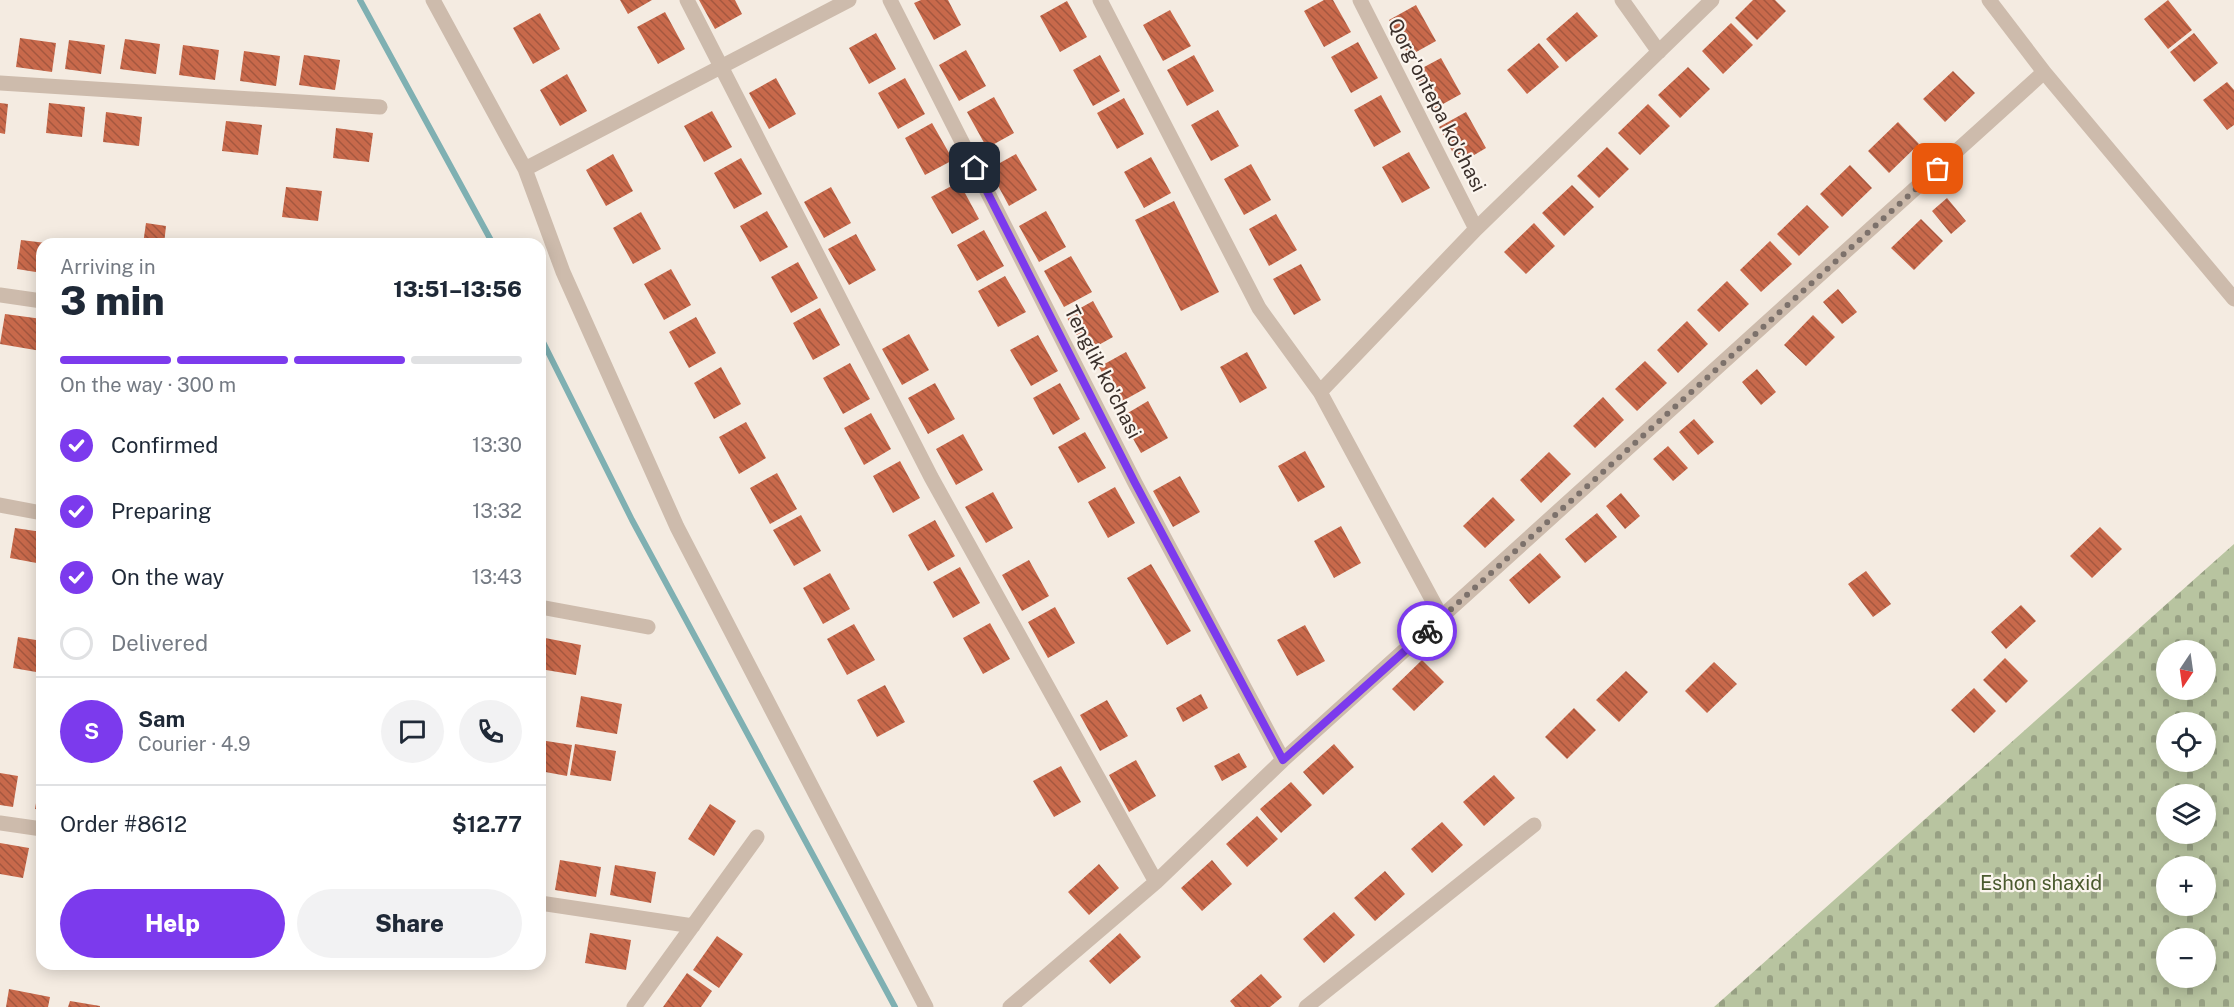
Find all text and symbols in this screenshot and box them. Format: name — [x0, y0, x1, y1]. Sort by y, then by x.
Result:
street label: Qorg'ontepa ko'chasi — [1383, 14, 1491, 196]
pin — [949, 142, 1000, 193]
pin — [1912, 143, 1963, 194]
icon: home — [958, 151, 991, 184]
icon: bag — [1921, 152, 1954, 185]
text: Arriving in — [60, 255, 155, 279]
text: 13:51–13:56 — [393, 276, 522, 302]
text: 3 min — [60, 278, 165, 324]
street label: Tenglik ko'chasi — [1059, 302, 1147, 442]
text: On the way · 300 m — [60, 373, 236, 397]
icon: check — [60, 429, 93, 462]
text: Confirmed — [111, 432, 218, 458]
text: 13:30 — [472, 433, 522, 457]
icon: check — [60, 495, 93, 528]
text: Preparing — [111, 498, 212, 524]
text: 13:32 — [472, 499, 522, 523]
icon: check — [60, 561, 93, 594]
text: On the way — [111, 564, 224, 590]
text: 13:43 — [472, 565, 522, 589]
courier — [1397, 601, 1457, 661]
icon: bike — [1411, 615, 1444, 648]
text: Delivered — [111, 630, 208, 656]
north arrow — [2156, 640, 2216, 700]
map controls — [2156, 640, 2216, 988]
button: chat — [381, 700, 444, 763]
button: phone — [459, 700, 522, 763]
text: Sam — [138, 706, 185, 732]
button: locate — [2156, 712, 2216, 772]
text: S — [84, 718, 99, 744]
text: Courier · 4.9 — [138, 732, 250, 756]
button: layers — [2156, 784, 2216, 844]
text: Order #8612 — [60, 811, 187, 837]
text: $12.77 — [452, 811, 522, 837]
button: + — [2156, 856, 2216, 916]
park label: Eshon shaxid — [1980, 871, 2102, 895]
button: Help — [60, 889, 285, 958]
button: Share — [297, 889, 522, 958]
button: − — [2156, 928, 2216, 988]

